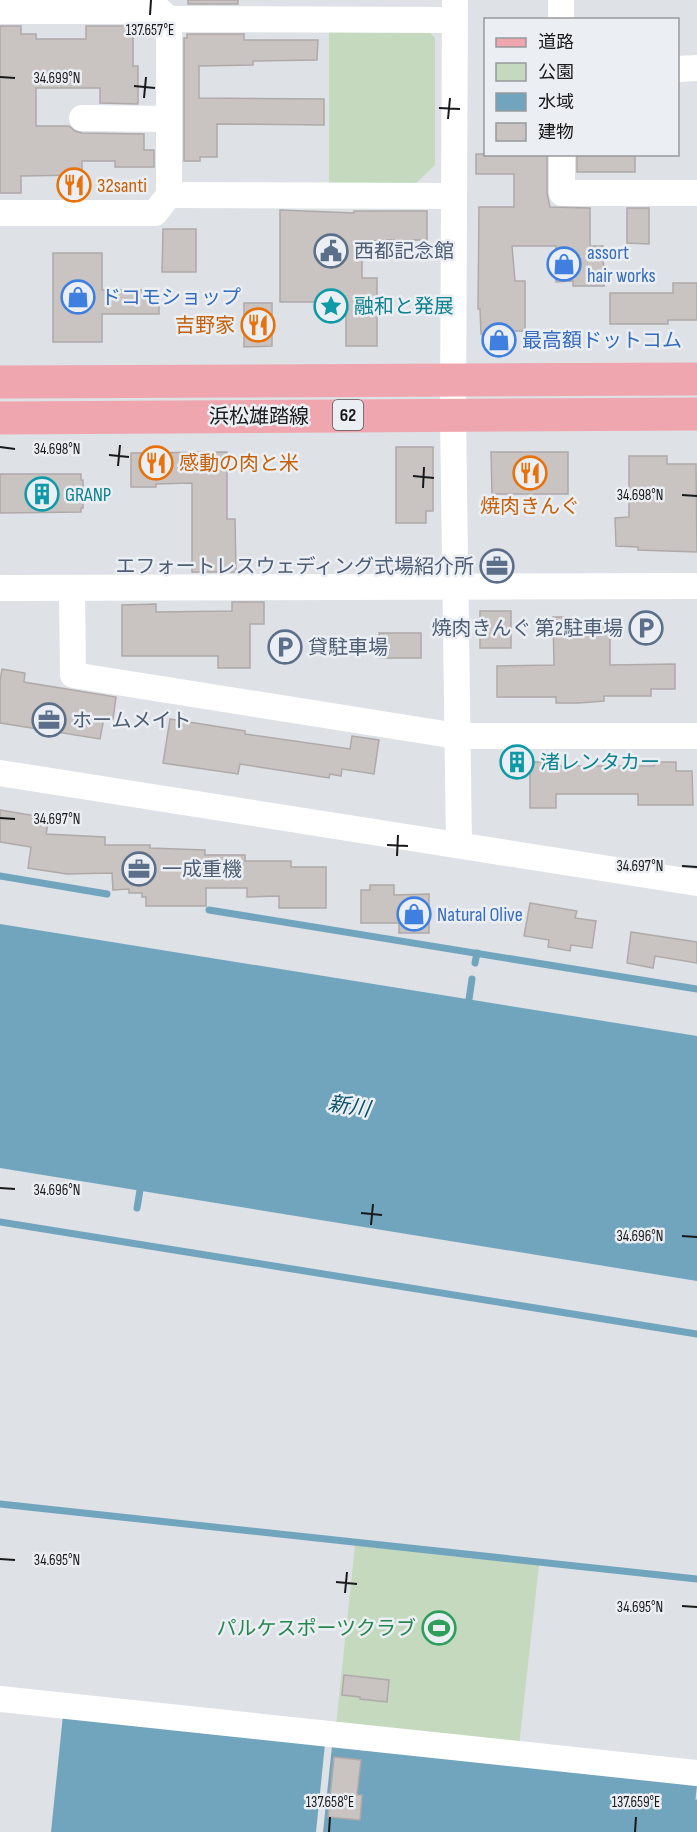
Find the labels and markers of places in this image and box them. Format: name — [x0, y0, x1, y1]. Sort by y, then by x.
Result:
restaurant icon: 32santi — [56, 167, 92, 203]
place label: 32santi — [97, 174, 147, 198]
public building icon: 西都記念館 — [313, 233, 349, 269]
place label: 西都記念館 — [354, 240, 454, 264]
place label: assort hair works — [587, 241, 656, 288]
shop icon: assort hair works — [546, 246, 582, 282]
shop icon: ドコモショップ — [60, 279, 96, 315]
place label: ドコモショップ — [101, 286, 241, 310]
place icon: 融和と発展 — [313, 288, 349, 324]
place label: 融和と発展 — [354, 295, 454, 319]
restaurant icon: 吉野家 — [240, 307, 276, 343]
place label: 吉野家 — [175, 314, 235, 338]
shop icon: 最高額ドットコム — [481, 322, 517, 358]
place label: 最高額ドットコム — [522, 329, 682, 353]
restaurant icon: 感動の肉と米 — [138, 445, 174, 481]
place label: 感動の肉と米 — [179, 452, 299, 476]
restaurant icon: 焼肉きんぐ — [512, 455, 548, 491]
building icon: GRANP — [24, 476, 60, 512]
place label: GRANP — [65, 483, 111, 507]
place label: 焼肉きんぐ — [480, 495, 580, 519]
office icon: エフォートレスウェディング式場紹介所 — [479, 548, 515, 584]
place label: エフォートレスウェディング式場紹介所 — [115, 555, 474, 579]
parking icon: 焼肉きんぐ 第2駐車場 — [628, 610, 664, 646]
place label: 焼肉きんぐ 第2駐車場 — [432, 617, 623, 641]
parking icon: 貸駐車場 — [267, 629, 303, 665]
place label: 貸駐車場 — [308, 636, 388, 660]
office icon: ホームメイト — [31, 702, 67, 738]
place label: ホームメイト — [72, 709, 191, 733]
building icon: 渚レンタカー — [499, 744, 535, 780]
place label: 渚レンタカー — [540, 751, 660, 775]
office icon: 一成重機 — [121, 851, 157, 887]
place label: 一成重機 — [162, 858, 242, 882]
shop icon: Natural Olive — [396, 896, 432, 932]
place label: Natural Olive — [437, 903, 523, 927]
sports icon: パルケスポーツクラブ — [421, 1610, 457, 1646]
place label: パルケスポーツクラブ — [216, 1617, 416, 1641]

